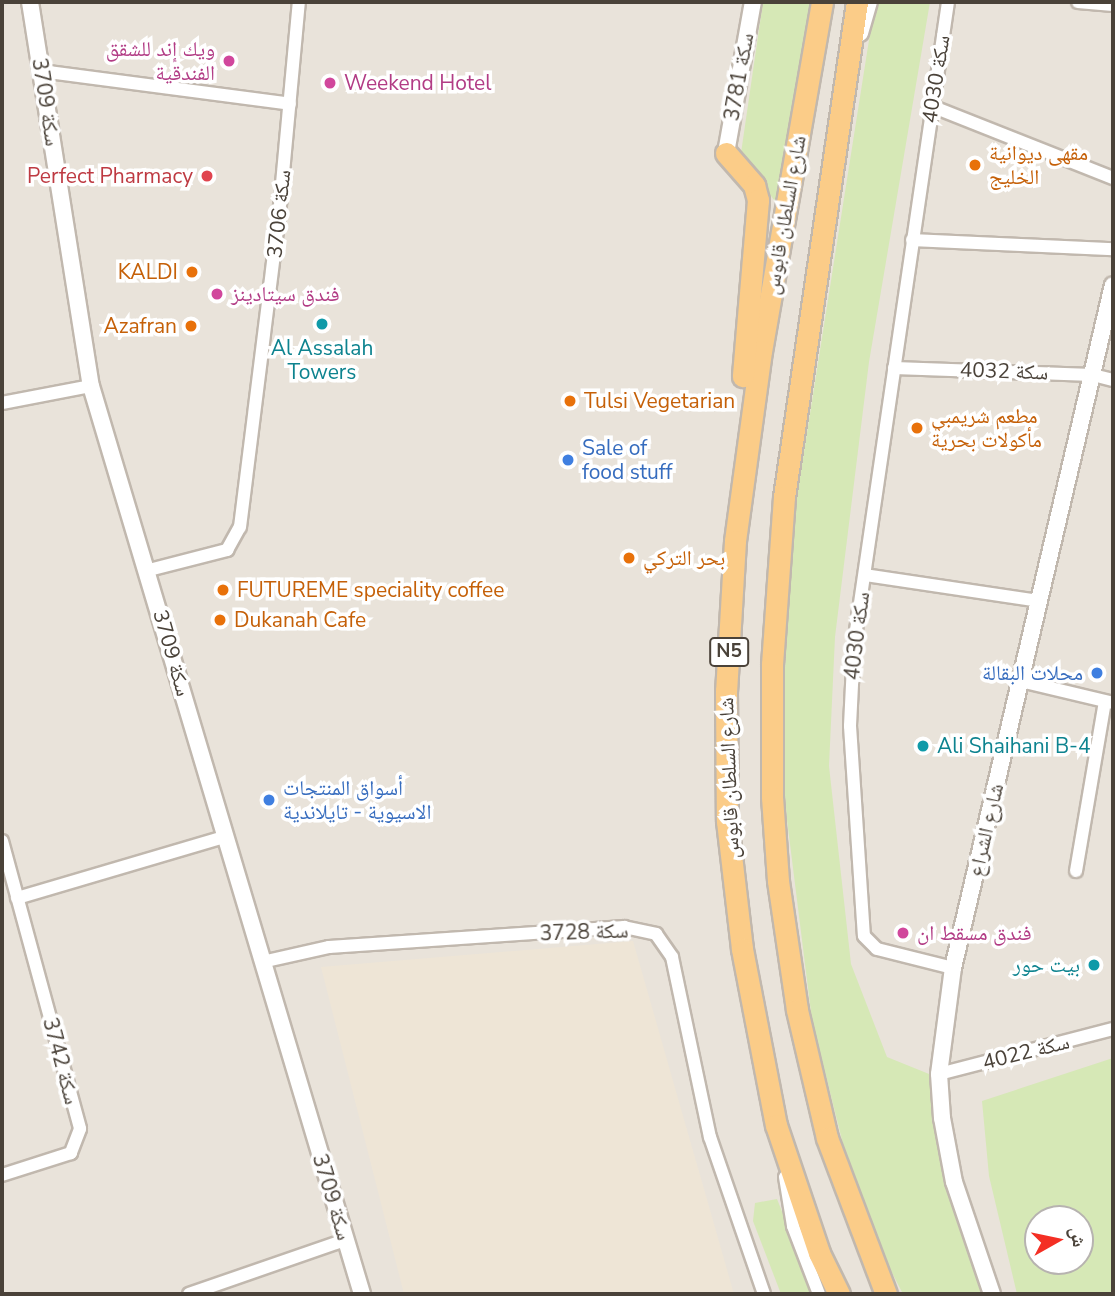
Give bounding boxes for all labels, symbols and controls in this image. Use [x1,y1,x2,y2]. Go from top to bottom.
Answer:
street label: سكة 3781 [719,31,759,123]
street label: سكة 4030 [917,33,955,125]
place label: ويك إند للشقق الفندقية [106,36,215,86]
marker: ويك إند للشقق الفندقية [221,53,237,69]
street label: سكة 3709 [27,56,65,148]
place label: Weekend Hotel [344,70,491,96]
marker: Weekend Hotel [322,75,338,91]
street label: شارع السلطان قابوس [759,134,811,296]
place label: مقهى ديوانية الخليج [989,140,1088,190]
marker: مقهى ديوانية الخليج [967,157,983,173]
place label: Perfect Pharmacy [27,163,193,189]
marker: Perfect Pharmacy [199,168,215,184]
street label: سكة 3706 [262,169,296,259]
place label: KALDI [118,259,178,285]
marker: KALDI [184,264,200,280]
place label: فندق سيتادينز [231,281,340,307]
marker: فندق سيتادينز [209,286,225,302]
place label: Azafran [103,313,177,339]
marker: Al Assalah Towers [314,316,330,332]
marker: Azafran [183,318,199,334]
place label: Al Assalah Towers [271,335,373,385]
street label: سكة 4032 [959,357,1049,385]
place label: Tulsi Vegetarian [584,388,735,414]
marker: Tulsi Vegetarian [562,393,578,409]
place label: مطعم شريمبي مأكولات بحرية [931,403,1042,453]
marker: مطعم شريمبي مأكولات بحرية [909,420,925,436]
place label: Sale of food stuff [582,435,672,485]
marker: Sale of food stuff [560,452,576,468]
place label: بحر التركي [643,545,725,571]
marker: بحر التركي [621,550,637,566]
place label: FUTUREME speciality coffee [237,577,504,603]
marker: FUTUREME speciality coffee [215,582,231,598]
street label: سكة 4030 [839,590,875,682]
street label: سكة 3709 [148,607,196,699]
place label: Dukanah Cafe [234,607,366,633]
marker: Dukanah Cafe [212,612,228,628]
road number: N5 [708,636,750,667]
place label: محلات البقالة [982,660,1083,686]
marker: محلات البقالة [1089,665,1105,681]
street label: شارع السلطان قابوس [714,697,744,859]
place label: Ali Shaihani B-4 [937,733,1091,759]
marker: Ali Shaihani B-4 [915,738,931,754]
place label: أسواق المنتجات الاسيوية - تايلاندية [283,775,431,825]
street label: شارع الشراع [963,781,1009,879]
marker: أسواق المنتجات الاسيوية - تايلاندية [261,792,277,808]
street label: سكة 3728 [539,918,629,946]
place label: فندق مسقط ان [917,920,1031,946]
marker: فندق مسقط ان [895,925,911,941]
place label: بيت حور [1013,952,1080,978]
marker: بيت حور [1086,957,1102,973]
street label: سكة 3742 [37,1015,85,1107]
street label: سكة 4022 [980,1029,1072,1075]
street label: سكة 3709 [307,1151,357,1243]
north arrow [1024,1205,1094,1275]
text: ش [1063,1225,1092,1249]

